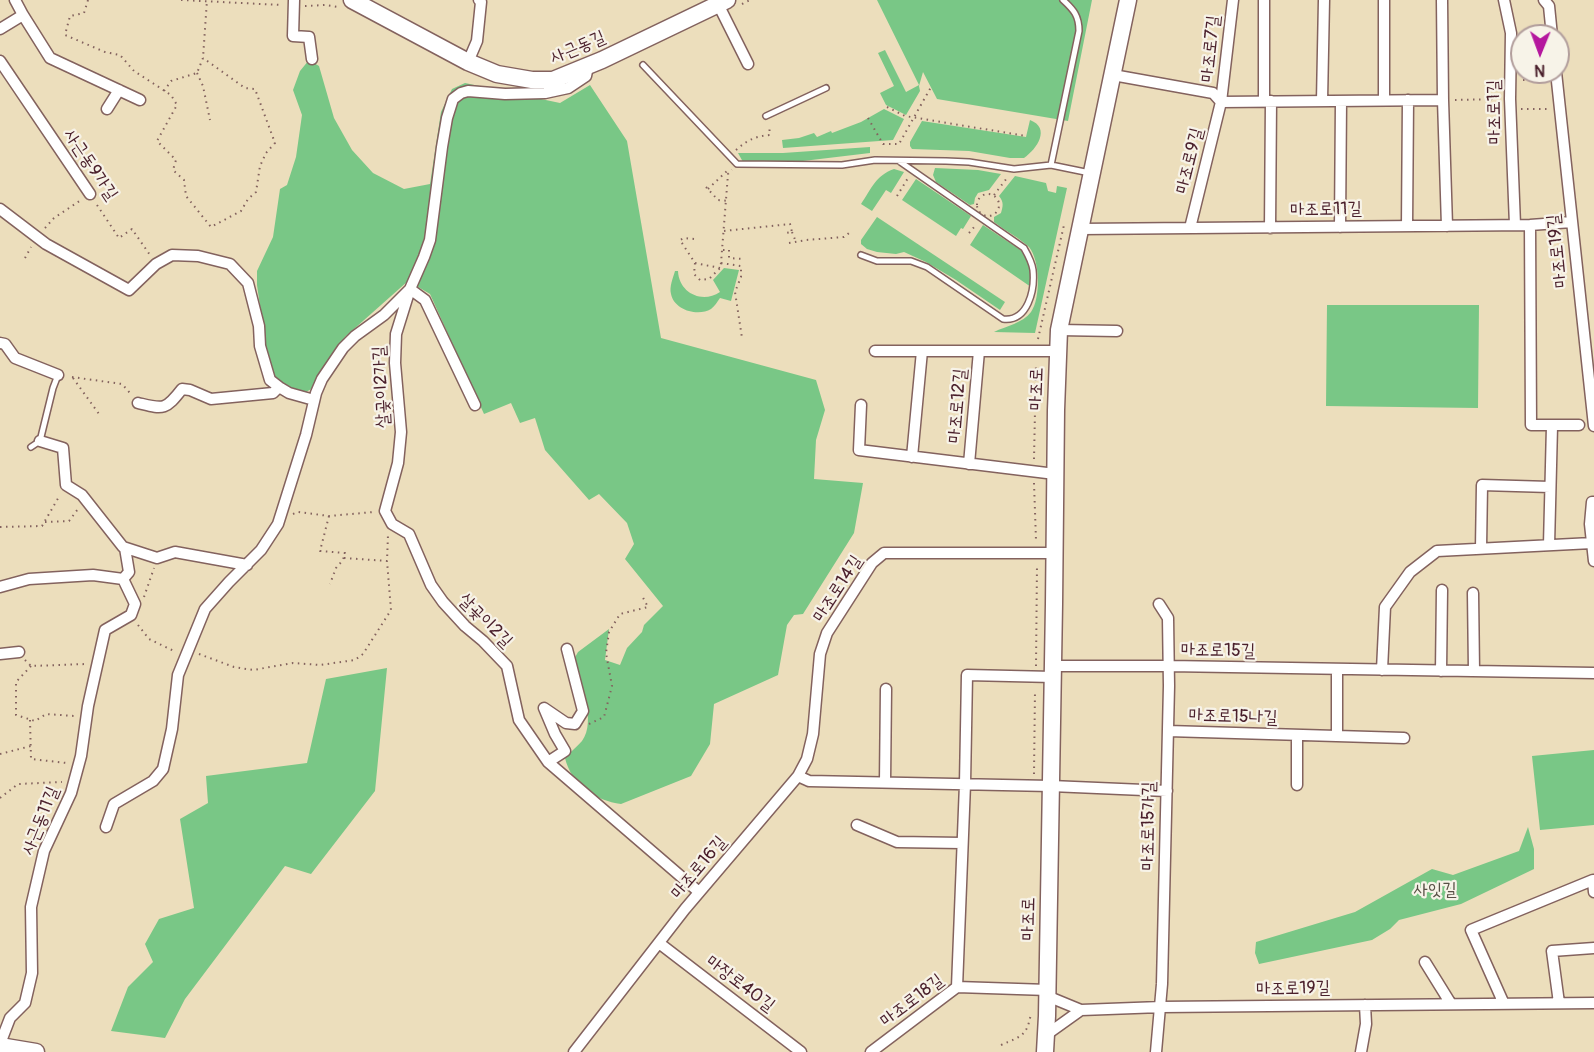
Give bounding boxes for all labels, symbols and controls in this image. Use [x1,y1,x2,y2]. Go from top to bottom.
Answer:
street label: 마조로7길 [1197,14,1225,84]
north arrow [1510,24,1570,84]
street label: 사근동길 [547,27,609,69]
text: N [1534,60,1545,80]
street label: 마조로1길 [1484,79,1506,145]
street label: 사근동9가길 [58,125,122,205]
street label: 마조로9길 [1171,126,1209,196]
street label: 마조로11길 [1290,199,1362,221]
street label: 마조로19길 [1543,213,1573,289]
street label: 살곶이2가길 [369,345,395,429]
street label: 마조로 [1025,367,1049,411]
street label: 마조로12길 [944,368,972,444]
street label: 마조로14길 [808,551,868,627]
street label: 살곶이2길 [453,589,517,653]
street label: 마조로15길 [1180,640,1256,662]
street label: 마조로15나길 [1188,705,1278,729]
street label: 마조로15가길 [1137,781,1161,871]
street label: 사근동11길 [17,784,65,858]
street label: 마조로16길 [666,832,732,904]
park label: 사잇길 [1413,879,1457,901]
street label: 마조로 [1018,897,1040,941]
street label: 마장로40길 [701,951,779,1017]
street label: 마조로18길 [876,970,948,1032]
street label: 마조로19길 [1256,978,1330,1000]

